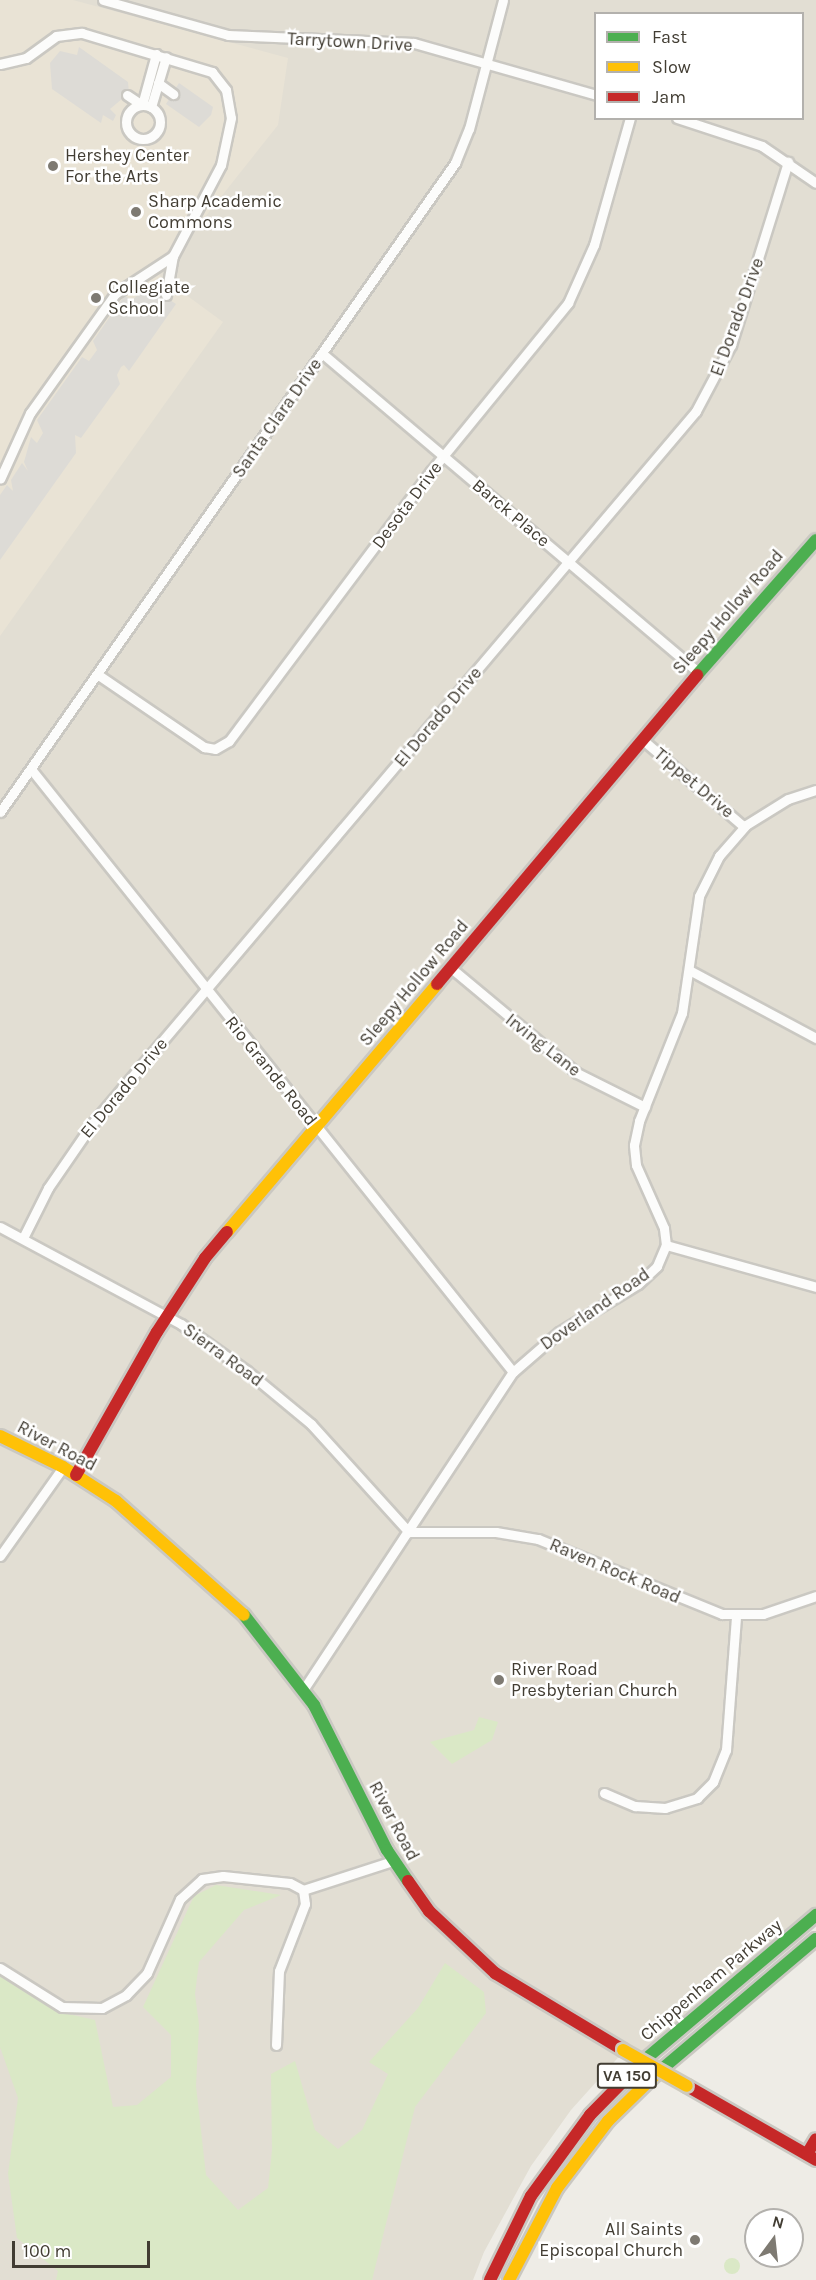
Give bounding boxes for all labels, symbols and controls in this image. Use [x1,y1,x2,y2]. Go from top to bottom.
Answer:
legend [594,12,804,120]
text: Fast [652,26,687,48]
street label: Tarrytown Drive [287,28,413,56]
text: Slow [652,56,691,78]
text: Jam [652,86,686,108]
place label: Hershey Center For the Arts [65,145,189,188]
marker: Hershey Center For the Arts [46,159,60,173]
place label: Sharp Academic Commons [148,191,282,234]
marker: Sharp Academic Commons [129,205,143,219]
street label: El Dorado Drive [706,255,768,379]
place label: Collegiate School [108,277,190,320]
marker: Collegiate School [89,291,103,305]
street label: Santa Clara Drive [228,354,326,482]
street label: Desota Drive [367,457,447,553]
street label: Barck Place [468,474,554,552]
street label: Sleepy Hollow Road [668,545,788,679]
street label: El Dorado Drive [390,662,486,772]
street label: Tippet Drive [650,743,738,823]
street label: Sleepy Hollow Road [355,915,473,1051]
street label: Irving Lane [501,1009,585,1081]
street label: Rio Grande Road [220,1012,322,1130]
street label: El Dorado Drive [76,1033,172,1143]
street label: Doverland Road [536,1263,654,1355]
street label: Sierra Road [179,1319,267,1391]
street label: River Road [14,1416,100,1476]
street label: Raven Rock Road [546,1534,684,1608]
place label: River Road Presbyterian Church [511,1659,678,1702]
marker: River Road Presbyterian Church [492,1673,506,1687]
street label: River Road [364,1778,424,1864]
street label: Chippenham Parkway [636,1914,786,2046]
road number: VA 150 [596,2063,658,2089]
north arrow [744,2208,804,2268]
text: N [770,2211,786,2233]
place label: All Saints Episcopal Church [539,2219,683,2262]
scale bar [15,2229,153,2267]
marker: All Saints Episcopal Church [688,2233,702,2247]
text: 100 m [23,2240,71,2262]

